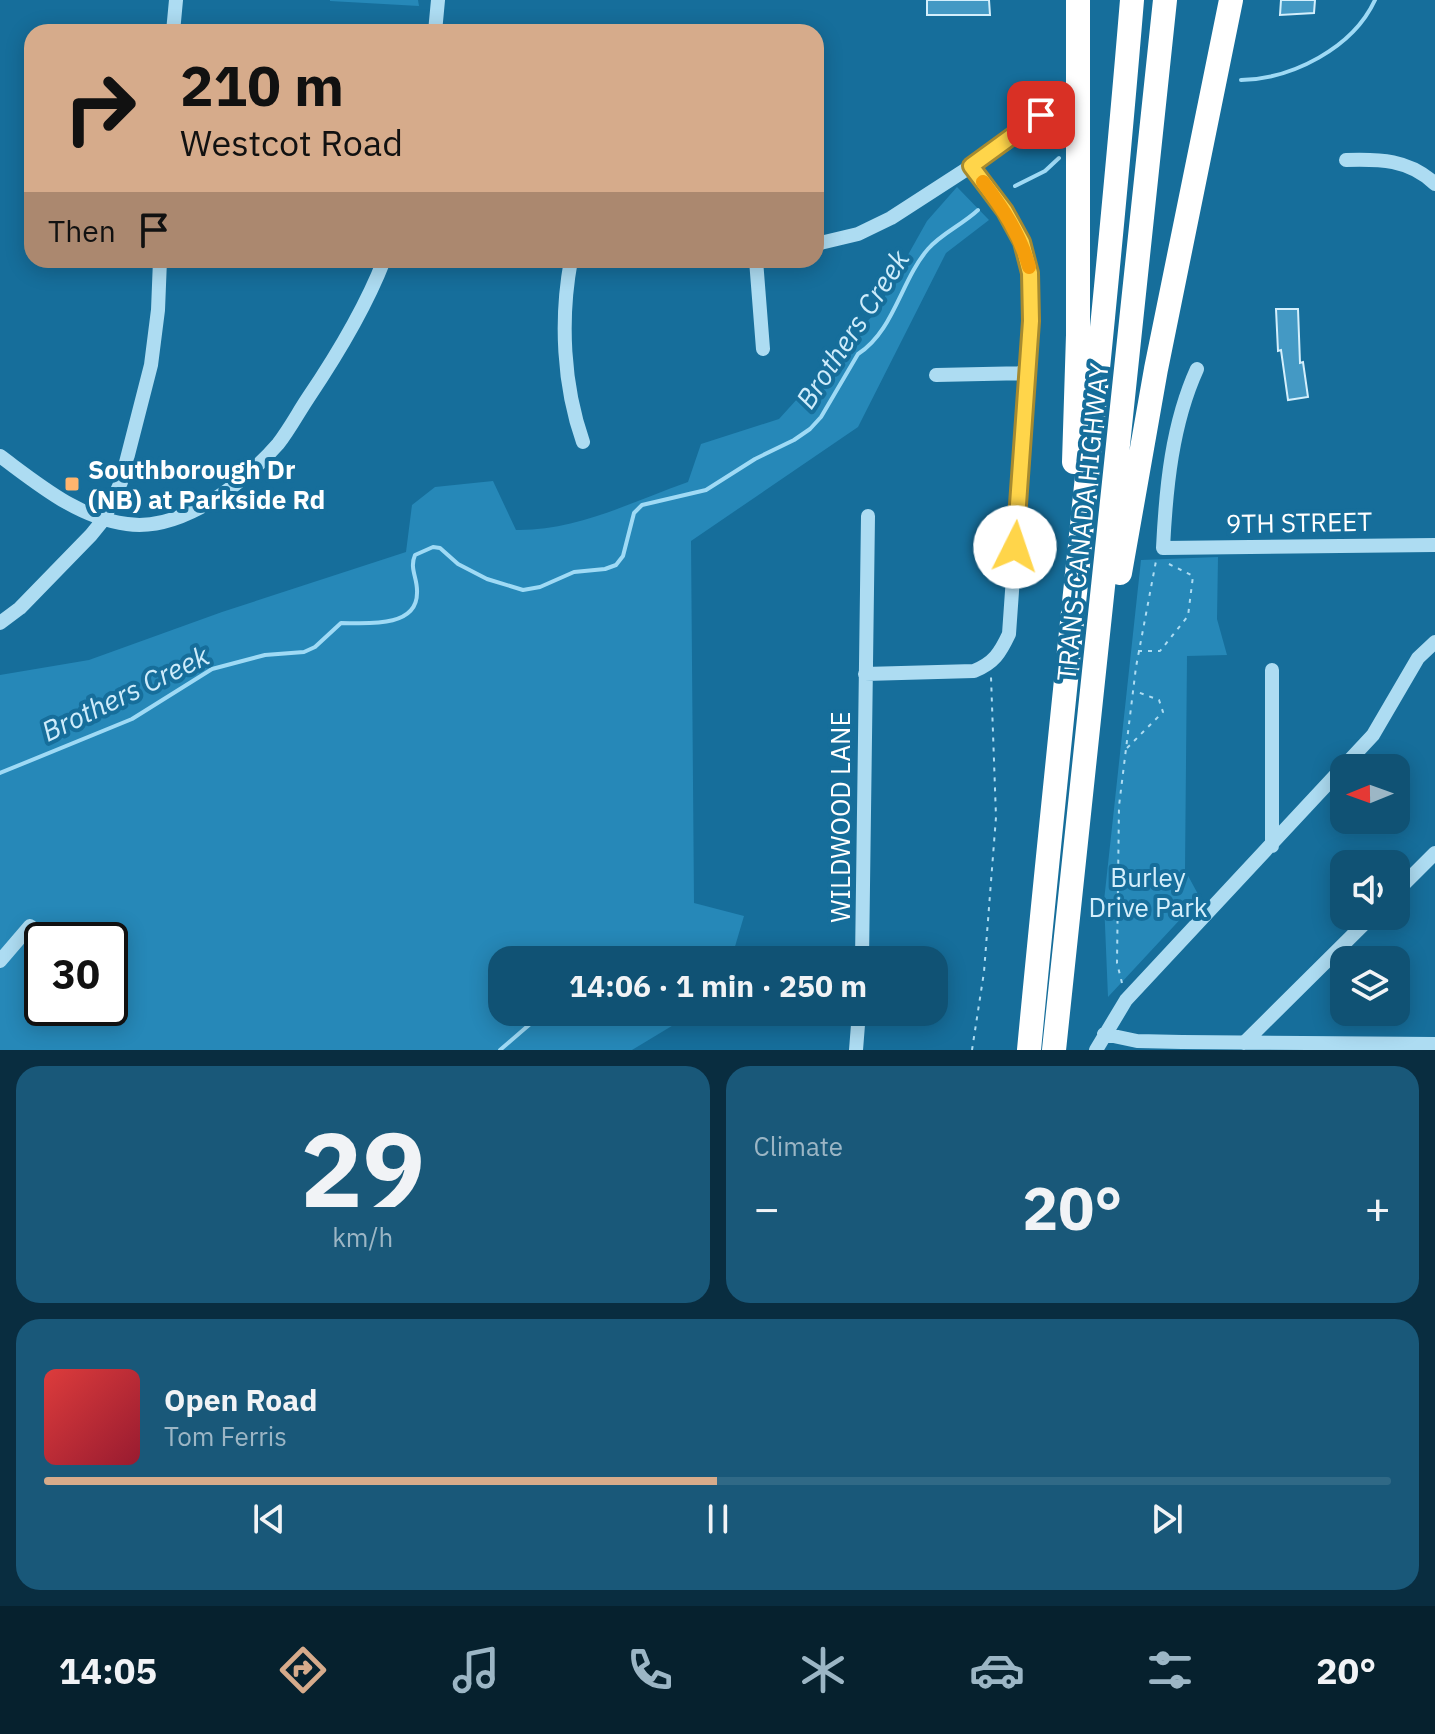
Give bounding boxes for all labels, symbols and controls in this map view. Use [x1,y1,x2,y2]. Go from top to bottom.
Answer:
text: 210 m [180,49,344,121]
icon: right [48,56,152,160]
pin [1007,81,1075,149]
icon: arrive [1019,93,1063,137]
text: Westcot Road [180,119,403,166]
icon: arrive [132,208,176,252]
text: Then [48,211,116,250]
water label: Brothers Creek [787,242,917,415]
street label: TRANS-CANADA HIGHWAY [1048,361,1116,683]
place label: Southborough Dr (NB) at Parkside Rd [88,452,325,516]
marker: Southborough Dr (NB) at Parkside Rd [63,475,81,493]
street label: 9TH STREET [1225,504,1373,540]
position arrow [973,505,1057,589]
water label: Brothers Creek [35,636,215,750]
street label: WILDWOOD LANE [823,711,857,923]
north arrow [1330,754,1410,834]
map controls [1330,754,1410,1026]
button: sound [1330,850,1410,930]
park label: Burley Drive Park [1088,860,1208,924]
speed limit sign: 30 [24,922,128,1026]
button: layers [1330,946,1410,1026]
text: 14:06 · 1 min · 250 m [569,966,867,1005]
text: 29 [300,1100,425,1236]
text: Climate [754,1129,843,1163]
text: 20° [1022,1168,1122,1247]
text: − [754,1179,780,1236]
text: + [1365,1179,1391,1236]
text: km/h [332,1220,393,1254]
text: Open Road [164,1380,317,1419]
text: Tom Ferris [164,1419,287,1453]
icon: previous [247,1497,291,1541]
icon: pause [696,1497,740,1541]
icon: next [1145,1497,1189,1541]
icon: directions [275,1642,331,1698]
icon: music [448,1642,504,1698]
icon: phone [622,1642,678,1698]
icon: climate [795,1642,851,1698]
icon: car [969,1642,1025,1698]
icon: filters [1142,1642,1198,1698]
text: 14:05 [59,1647,157,1694]
text: 20° [1316,1647,1376,1694]

